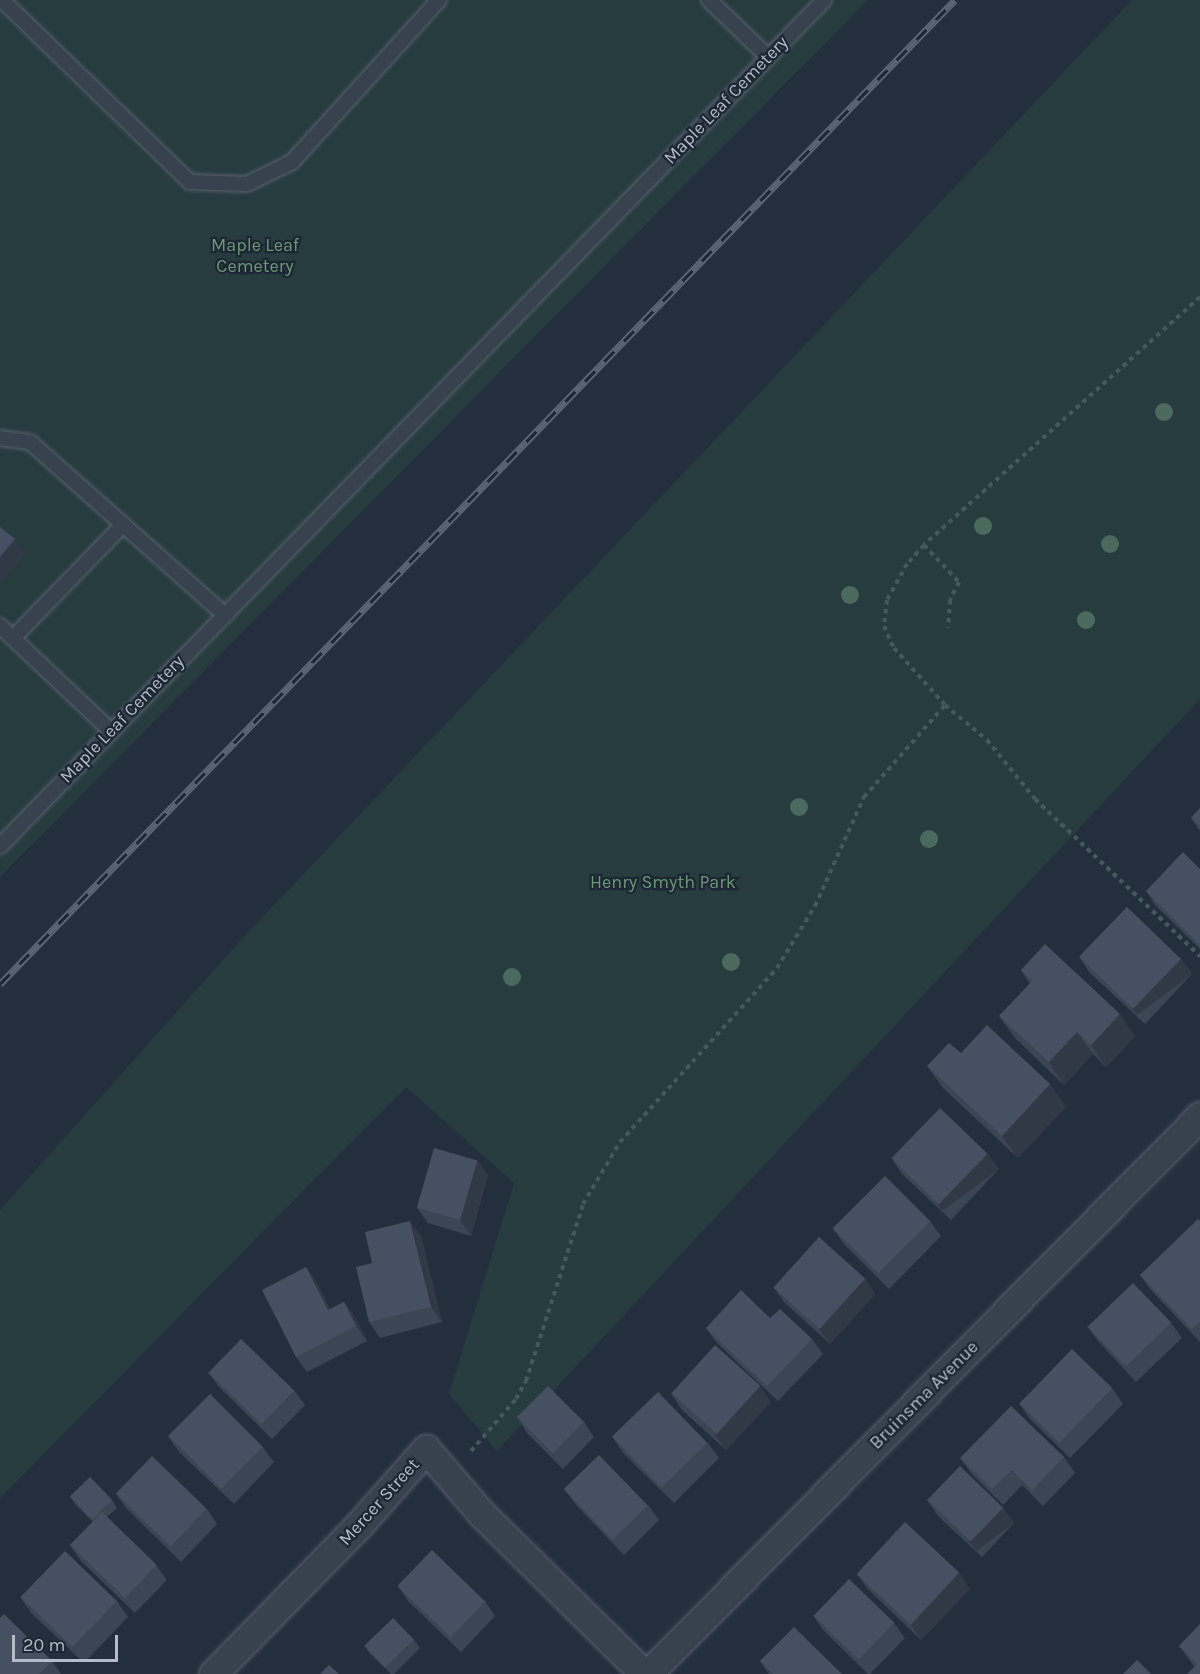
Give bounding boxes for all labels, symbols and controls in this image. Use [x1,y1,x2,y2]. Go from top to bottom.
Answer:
street label: Maple Leaf Cemetery [659,32,793,168]
park label: Maple Leaf Cemetery [211,235,299,278]
street label: Maple Leaf Cemetery [55,651,189,787]
park label: Henry Smyth Park [590,871,736,893]
street label: Bruinsma Avenue [865,1336,983,1454]
street label: Mercer Street [334,1454,424,1550]
scale bar [15,1623,122,1661]
text: 20 m [23,1634,65,1656]

